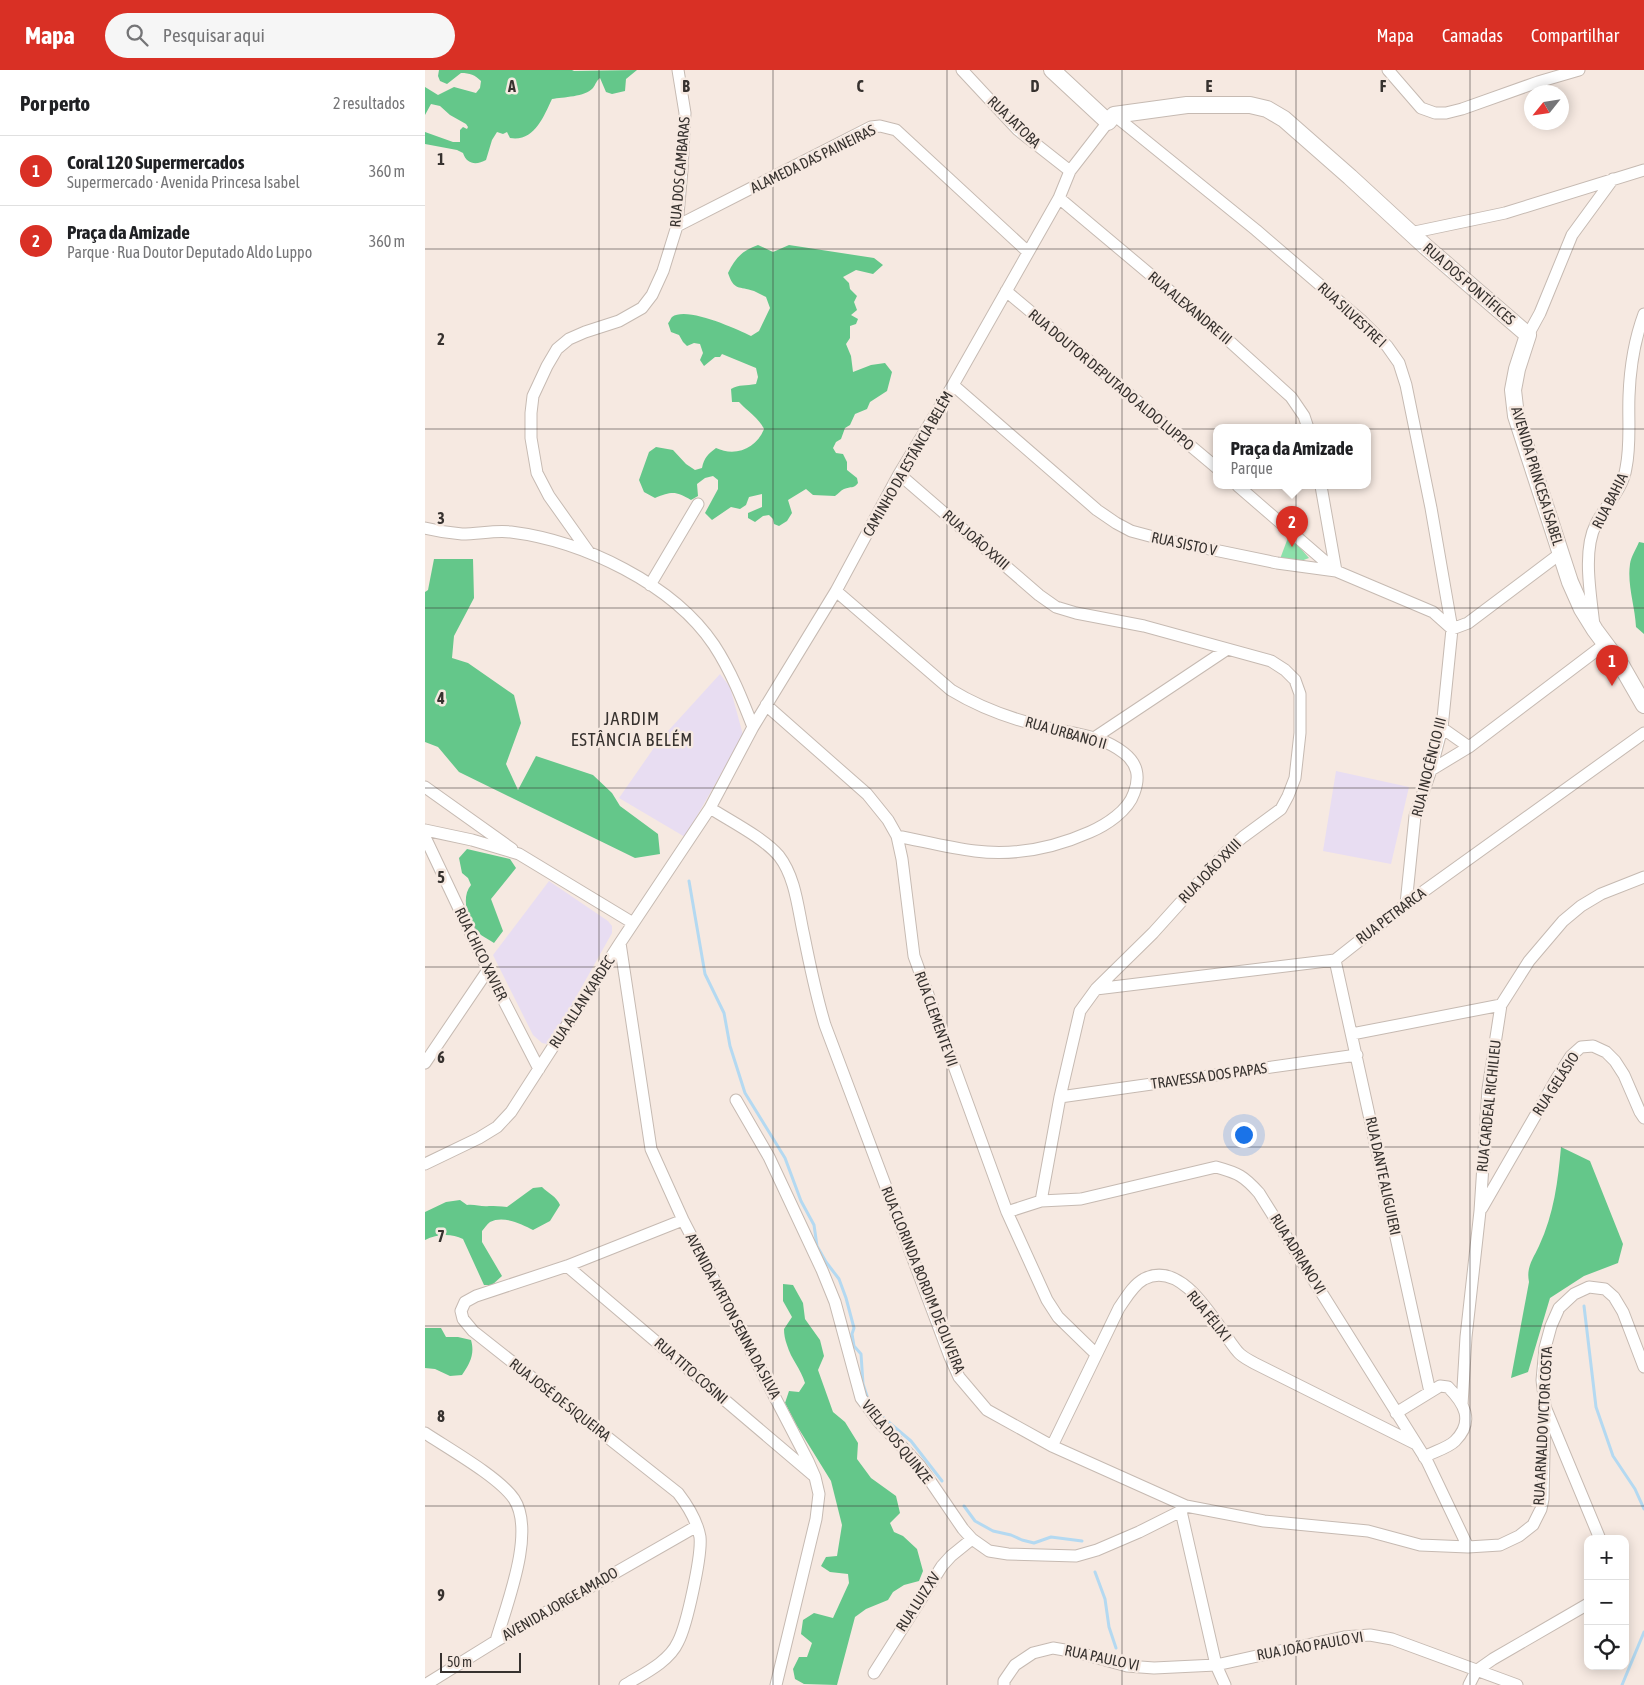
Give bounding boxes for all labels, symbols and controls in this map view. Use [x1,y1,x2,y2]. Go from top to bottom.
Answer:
search box [105,13,455,58]
icon: search [123,21,151,49]
text: Mapa [25,22,75,49]
text: Pesquisar aqui [163,24,265,46]
text: Mapa [1377,25,1414,46]
text: Camadas [1442,25,1503,46]
text: Compartilhar [1531,25,1619,46]
text: A [507,77,516,95]
text: B [682,77,690,95]
text: C [856,77,864,95]
text: D [1031,77,1040,95]
text: E [1206,77,1213,95]
text: F [1380,77,1387,95]
north arrow [1524,85,1569,130]
text: Por perto [20,91,90,115]
street label: RUA JATOBA [984,92,1045,151]
text: 2 resultados [333,94,405,112]
street label: RUA DOS CAMBARAS [666,116,693,228]
street label: ALAMEDA DAS PAINEIRAS [747,121,878,196]
text: 1 [437,150,445,168]
text: Coral 120 Supermercados [67,151,244,173]
text: 1 [32,162,40,180]
text: 360 m [369,162,405,180]
text: Supermercado · Avenida Princesa Isabel [67,173,300,191]
text: Praça da Amizade [67,221,190,243]
text: 2 [32,232,40,250]
text: 360 m [369,232,405,250]
street label: RUA DOS PONTÍFICES [1420,239,1519,328]
text: Parque · Rua Doutor Deputado Aldo Luppo [67,243,312,261]
street label: RUA ALEXANDRE III [1145,268,1236,348]
street label: RUA SILVESTRE I [1315,279,1390,351]
street label: RUA DOUTOR DEPUTADO ALDO LUPPO [1025,305,1198,454]
text: 2 [437,330,445,348]
street label: CAMINHO DA ESTÂNCIA BELÉM [859,388,956,539]
street label: AVENIDA PRINCESA ISABEL [1508,404,1567,548]
popup [1213,424,1371,489]
text: Praça da Amizade [1231,437,1353,459]
text: Parque [1231,459,1273,477]
street label: RUA BAHIA [1588,470,1631,531]
street label: RUA JOÃO XXIII [940,506,1013,573]
pin: 2 [1276,506,1308,547]
text: 3 [437,509,445,527]
street label: RUA SISTO V [1150,528,1219,559]
pin: 1 [1596,645,1628,686]
text: 4 [436,689,445,707]
district label: JARDIM ESTÂNCIA BELÉM [571,708,693,750]
street label: RUA URBANO II [1023,713,1109,752]
street label: RUA INOCÊNCIO III [1408,715,1449,818]
street label: RUA JOÃO XXIII [1175,835,1244,906]
text: 5 [437,868,445,886]
street label: RUA PETRARCA [1353,884,1429,947]
street label: RUA CHICO XAVIER [452,905,511,1003]
street label: RUA ALLAN KARDEC [545,952,618,1051]
street label: RUA CLEMENTE VII [911,969,962,1069]
street label: RUA CARDEAL RICHILIEU [1473,1039,1504,1173]
text: 6 [437,1048,445,1066]
street label: RUA GELÁSIO [1529,1049,1582,1119]
street label: TRAVESSA DOS PAPAS [1150,1059,1268,1092]
street label: RUA DANTE ALIGUIERI [1363,1115,1404,1237]
your location [1231,1122,1257,1148]
street label: RUA CLORINDA BORDIM DE OLIVEIRA [878,1184,969,1376]
street label: RUA ADRIANO VI [1267,1211,1330,1297]
text: 7 [437,1227,445,1245]
street label: AVENIDA AYRTON SENNA DA SILVA [682,1230,785,1402]
street label: RUA FÉLIX I [1184,1287,1235,1345]
street label: RUA TITO COSINI [651,1334,731,1407]
street label: RUA ARNALDO VICTOR COSTA [1530,1345,1555,1506]
street label: RUA JOSÉ DE SIQUEIRA [506,1355,615,1445]
street label: VIELA DOS QUINZE [859,1397,936,1487]
text: 8 [437,1407,445,1425]
map controls [1584,1535,1629,1670]
button: + [1584,1535,1629,1580]
street label: AVENIDA JORGE AMADO [499,1563,621,1644]
street label: RUA LUIZ XV [892,1568,943,1635]
button: − [1584,1580,1629,1625]
text: 9 [437,1586,445,1604]
button: locate [1584,1625,1629,1670]
street label: RUA JOÃO PAULO VI [1255,1628,1365,1663]
street label: RUA PAULO VI [1063,1641,1141,1674]
scale bar [440,1650,521,1673]
text: 50 m [447,1654,472,1670]

